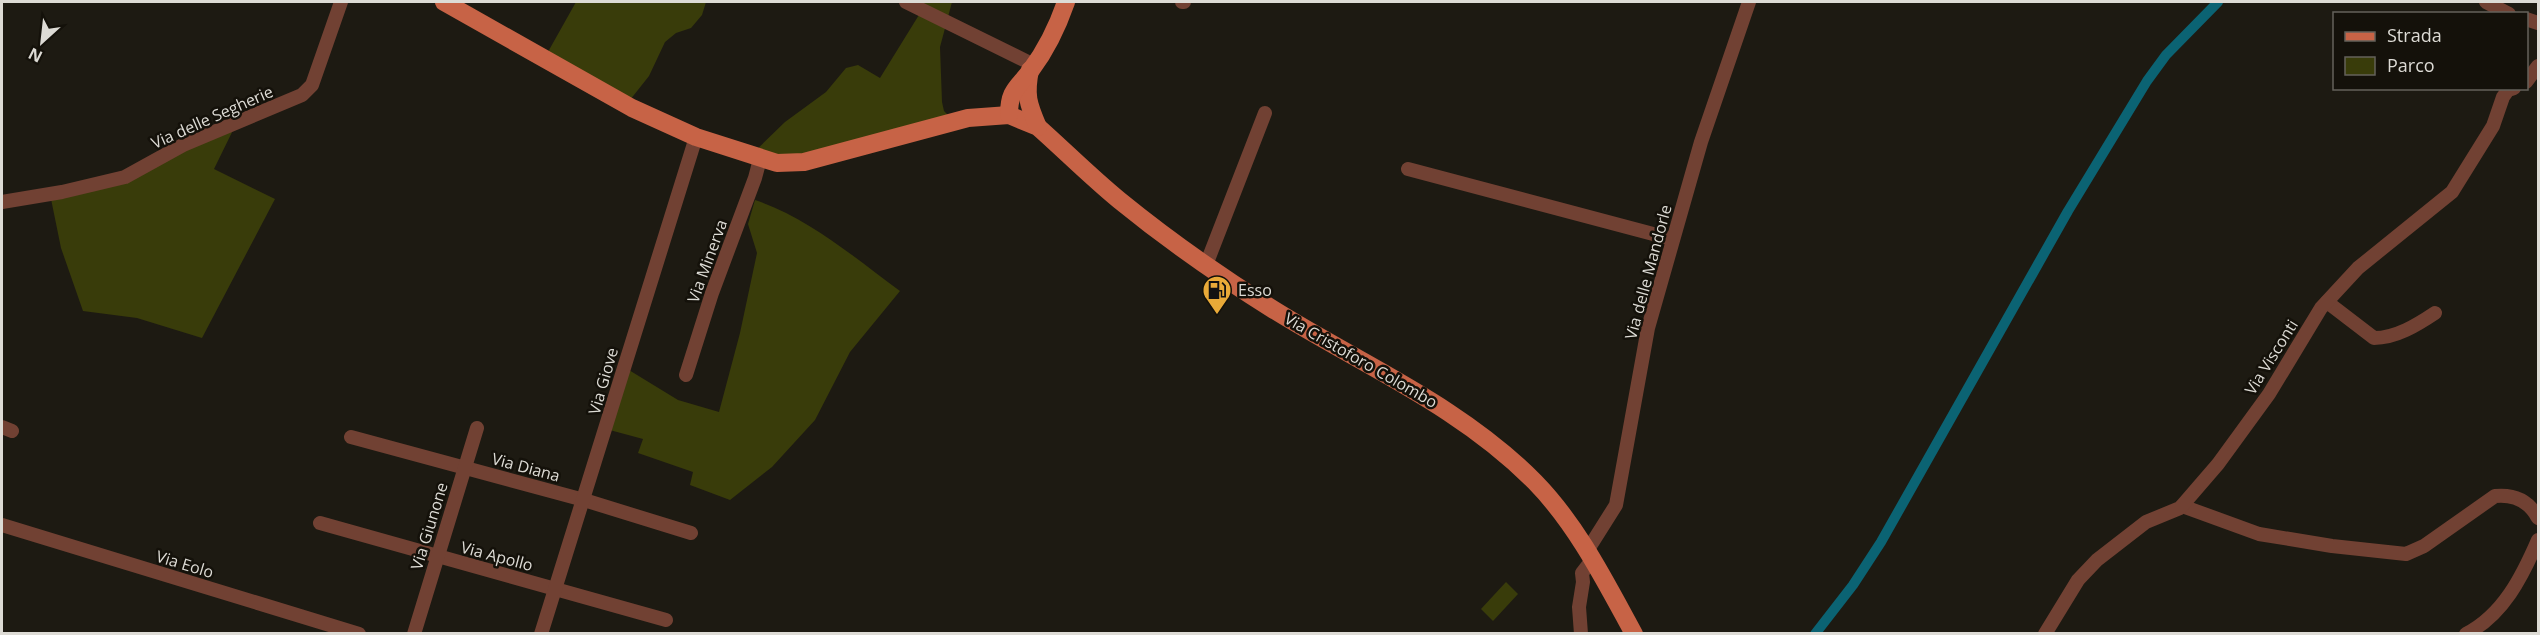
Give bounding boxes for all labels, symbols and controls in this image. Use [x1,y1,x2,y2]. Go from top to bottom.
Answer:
north arrow [12,12,72,72]
legend [2333,12,2528,90]
text: Strada [2387,23,2442,47]
text: N [24,43,46,68]
text: Parco [2387,53,2435,77]
street label: Via delle Segherie [147,80,277,154]
street label: Via delle Mandorle [1619,202,1677,342]
street label: Via Minerva [682,216,732,306]
fuel station icon: Esso [1201,274,1233,316]
place label: Esso [1238,279,1272,301]
street label: Via Cristoforo Colombo [1281,307,1441,413]
street label: Via Visconti [2239,315,2303,399]
street label: Via Giove [583,345,623,417]
street label: Via Diana [489,447,563,487]
street label: Via Giunone [405,480,453,572]
street label: Via Apollo [458,536,536,576]
street label: Via Eolo [154,545,216,583]

